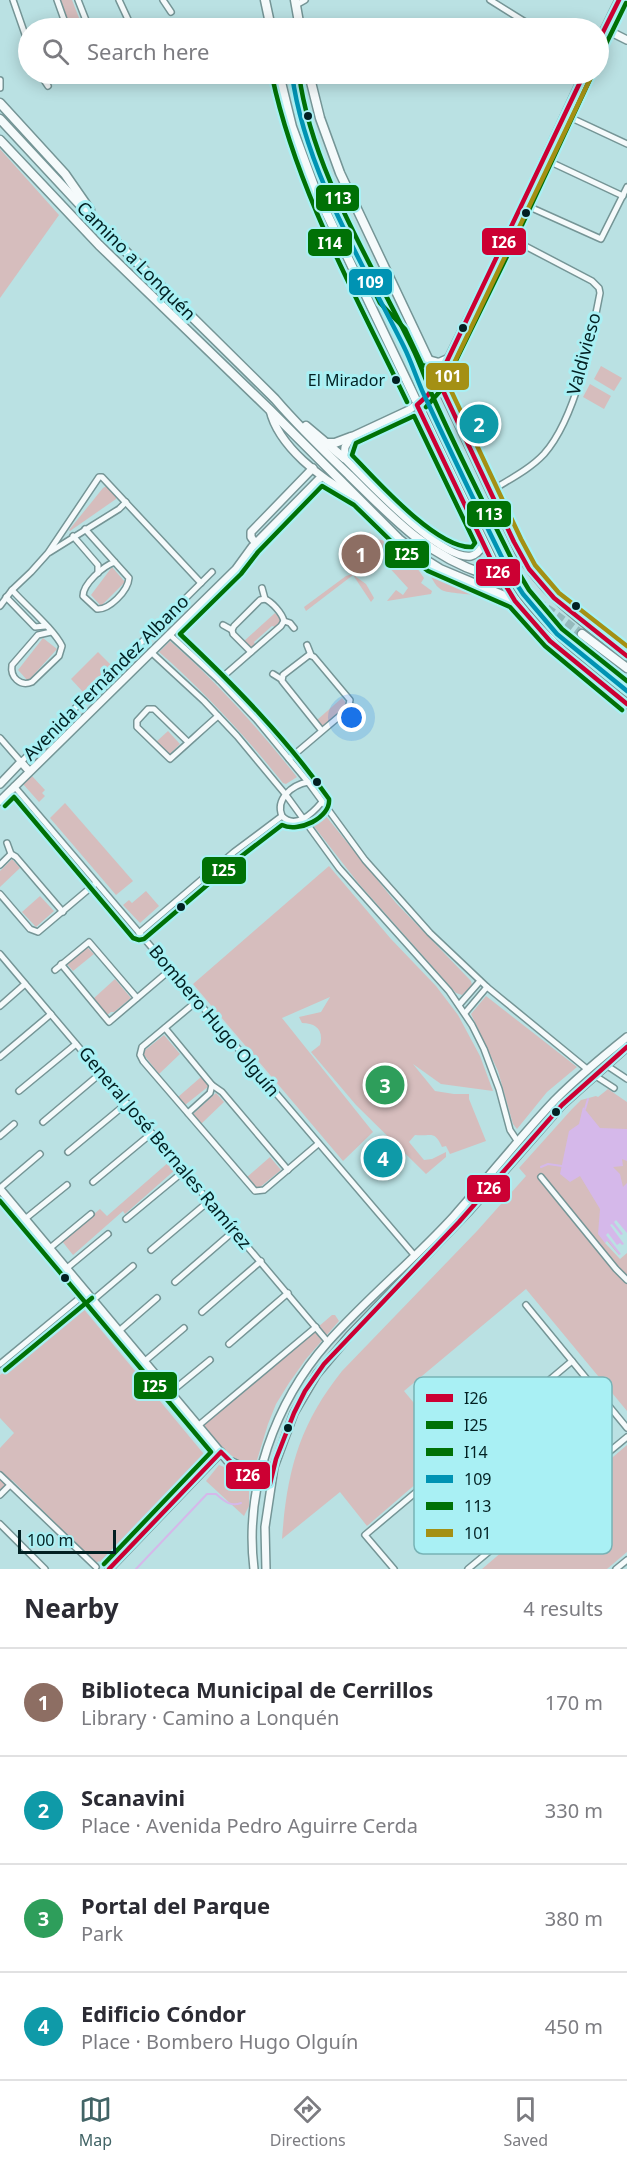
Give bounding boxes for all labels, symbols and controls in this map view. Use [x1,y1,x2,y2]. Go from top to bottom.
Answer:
search box [18,18,609,84]
icon: search [39,35,72,68]
text: Search here [87,36,209,66]
unlabelled marker [302,110,314,122]
line badge: 113 [315,184,360,212]
text: 113 [324,187,352,209]
street label: Camino a Lonquén [72,195,202,325]
unlabelled marker [520,207,532,219]
line badge: I26 [481,227,527,256]
line badge: I14 [307,228,353,257]
text: I26 [492,231,516,253]
text: I14 [318,232,342,254]
line badge: 109 [348,268,393,296]
text: 109 [356,271,384,293]
street label: Valdivieso [561,310,606,398]
unlabelled marker [457,322,469,334]
line badge: 101 [425,362,470,391]
text: 101 [434,365,462,387]
place label: El Mirador [308,369,385,391]
marker: El Mirador [390,374,402,386]
pin: 2 [460,402,498,446]
line badge: 113 [466,500,512,528]
text: 113 [475,503,503,525]
pin: 1 [342,532,380,576]
line badge: I25 [384,540,430,569]
text: I25 [395,543,419,565]
line badge: I26 [475,558,521,587]
text: I26 [486,561,510,583]
street label: Avenida Fernández Albano [17,589,193,765]
unlabelled marker [570,600,582,612]
your location [337,703,366,732]
unlabelled marker [311,776,323,788]
line badge: I25 [201,856,247,885]
text: I25 [212,859,236,881]
unlabelled marker [175,901,187,913]
street label: Bombero Hugo Olguín [144,939,285,1101]
street label: General José Bernales Ramírez [74,1041,258,1254]
pin: 3 [366,1062,404,1108]
unlabelled marker [550,1106,562,1118]
pin: 4 [364,1136,403,1180]
line badge: I26 [466,1174,511,1203]
text: I26 [477,1177,501,1199]
unlabelled marker [59,1272,71,1284]
line badge: I25 [133,1371,178,1400]
text: I25 [143,1375,167,1397]
legend [414,1377,612,1554]
text: I26 [464,1387,488,1409]
text: I25 [464,1414,488,1436]
unlabelled marker [282,1422,294,1434]
text: I14 [464,1441,488,1463]
line badge: I26 [225,1461,271,1490]
text: I26 [236,1464,260,1486]
text: 109 [464,1468,491,1490]
text: 113 [464,1495,491,1517]
text: 101 [464,1522,491,1544]
scale bar [18,1527,116,1554]
text: 100 m [27,1529,74,1551]
text: Nearby [24,1590,119,1626]
text: 4 results [523,1595,603,1622]
text: Biblioteca Municipal de Cerrillos [81,1674,433,1704]
text: 1 [38,1689,49,1716]
text: 170 m [545,1689,603,1716]
text: Library · Camino a Lonquén [81,1704,339,1731]
text: Scanavini [81,1782,185,1812]
text: 2 [38,1797,49,1824]
text: 330 m [545,1797,603,1824]
text: Place · Avenida Pedro Aguirre Cerda [81,1812,418,1839]
text: Portal del Parque [81,1890,270,1920]
text: 3 [38,1905,49,1932]
text: 380 m [545,1905,603,1932]
text: Park [81,1920,123,1947]
text: Edificio Cóndor [81,1998,246,2028]
text: 4 [38,2013,49,2040]
text: 450 m [545,2013,603,2040]
text: Place · Bombero Hugo Olguín [81,2028,358,2055]
tab: Map [79,2093,112,2151]
tab: Directions [270,2093,346,2151]
tab: Saved [503,2093,548,2151]

